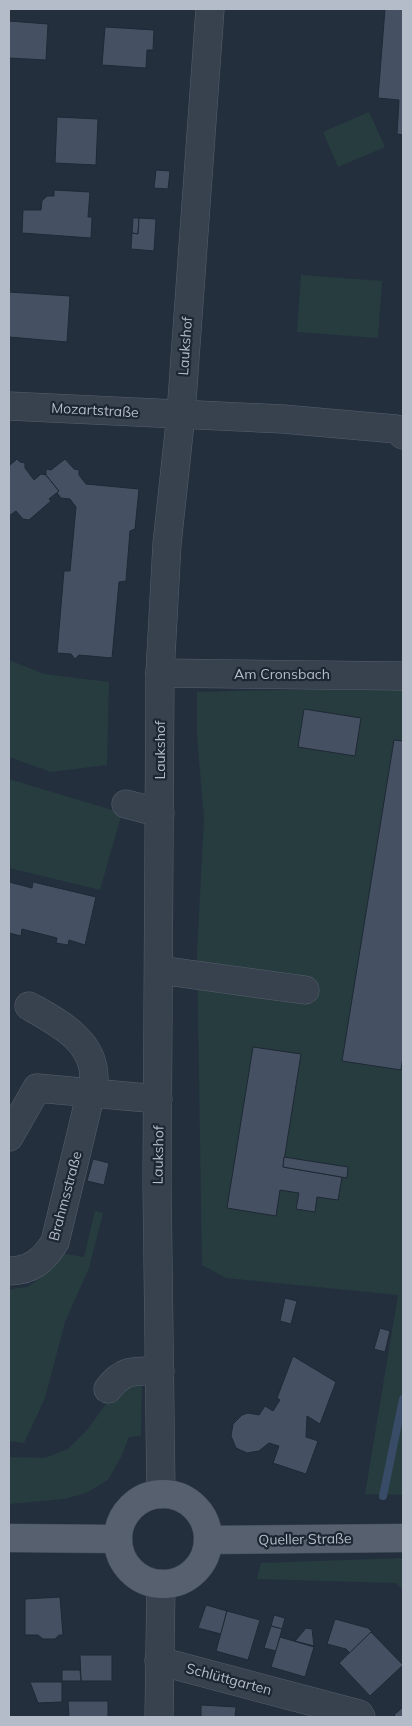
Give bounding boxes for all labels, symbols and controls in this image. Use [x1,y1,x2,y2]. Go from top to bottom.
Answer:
street label: Laukshof [174,316,196,376]
street label: Mozartstraße [51,399,139,421]
street label: Am Cronsbach [234,665,330,683]
street label: Laukshof [151,720,169,780]
street label: Laukshof [148,1125,168,1185]
street label: Brahmsstraße [44,1149,86,1243]
street label: Queller Straße [258,1529,352,1549]
street label: Schlüttgarten [184,1659,274,1699]

